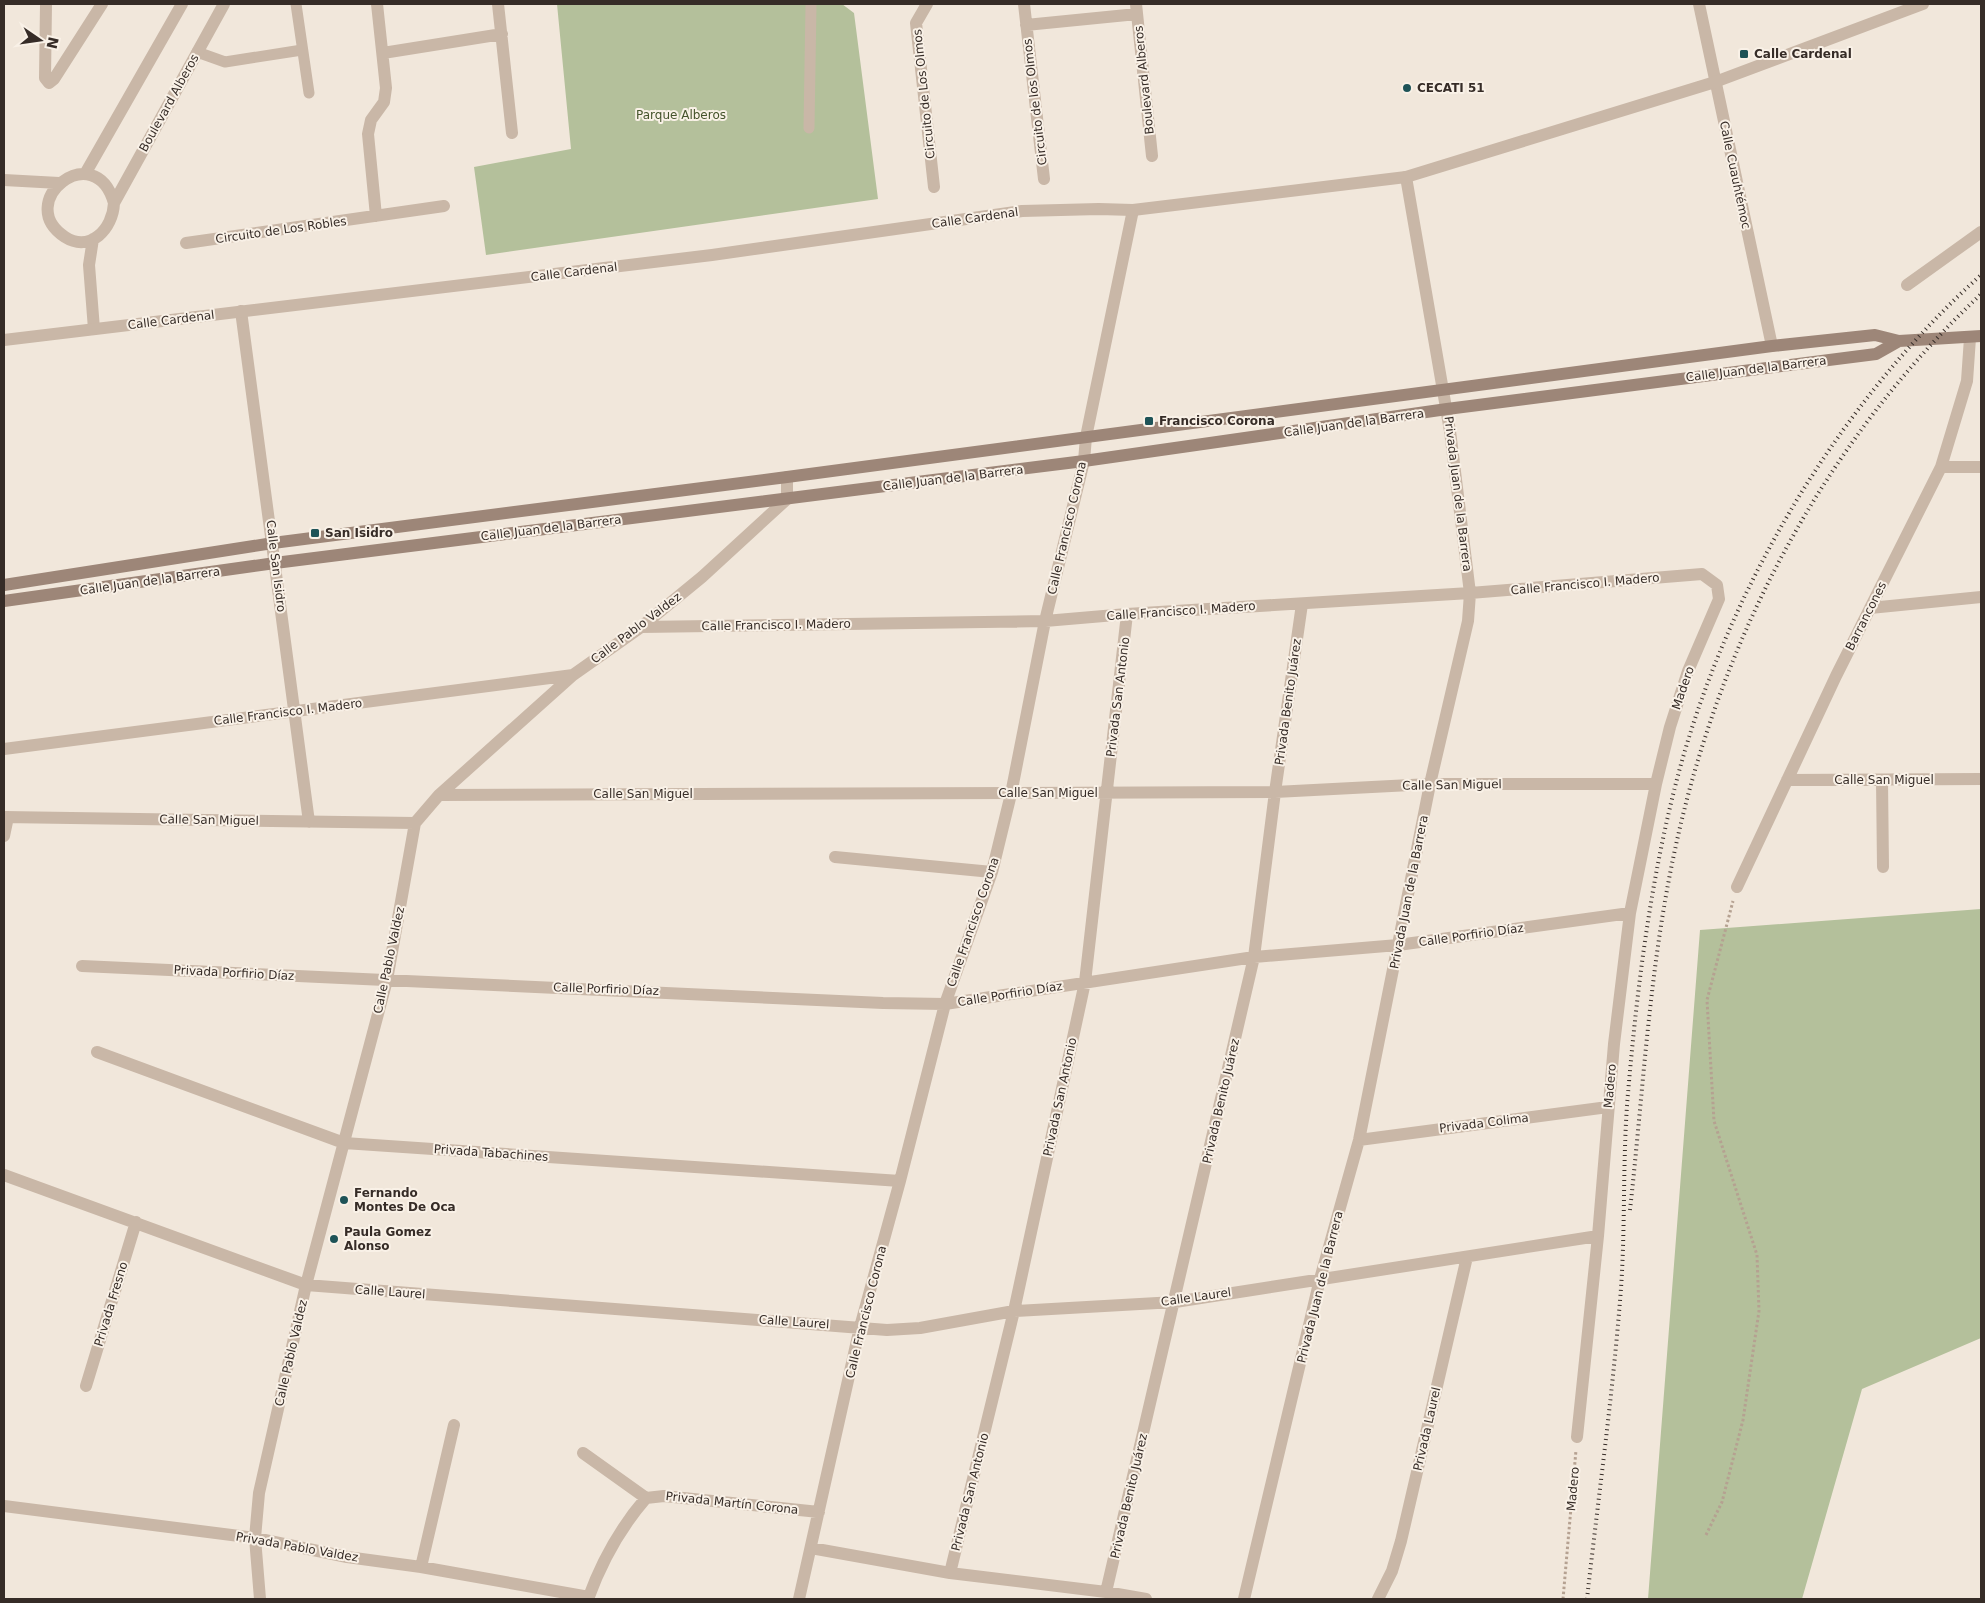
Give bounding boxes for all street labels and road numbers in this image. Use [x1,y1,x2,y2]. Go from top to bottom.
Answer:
street label: Boulevard Alberos [1131,25,1157,135]
street label: Circuito de Los Olmos [910,28,938,160]
street label: Circuito de los Olmos [1020,38,1050,166]
street label: Boulevard Alberos [136,52,202,154]
street label: Calle Cuauhtémoc [1717,120,1753,230]
street label: Calle Cardenal [931,205,1019,231]
street label: Circuito de Los Robles [215,214,347,246]
street label: Calle Cardenal [530,260,618,284]
street label: Calle Cardenal [127,308,215,332]
street label: Calle Juan de la Barrera [1685,353,1827,385]
street label: Calle Juan de la Barrera [1283,406,1425,440]
street label: Privada Juan de la Barrera [1442,416,1474,572]
street label: Calle Francisco Corona [1045,460,1089,596]
street label: Calle Juan de la Barrera [882,462,1024,494]
street label: Calle Juan de la Barrera [480,512,622,544]
street label: Calle San Isidro [263,519,289,613]
street label: Calle Juan de la Barrera [79,564,221,598]
street label: Calle Francisco I. Madero [1510,571,1660,597]
street label: Barrancones [1843,579,1889,653]
street label: Calle Pablo Valdez [588,590,684,666]
street label: Calle Francisco I. Madero [1106,599,1256,623]
street label: Calle Francisco I. Madero [701,617,851,633]
street label: Privada San Antonio [1104,636,1132,758]
street label: Privada Benito Juárez [1272,638,1304,766]
street label: Madero [1669,665,1697,711]
street label: Calle Francisco I. Madero [213,696,363,728]
street label: Calle San Miguel [1834,773,1934,787]
street label: Calle San Miguel [1402,777,1502,793]
street label: Calle San Miguel [998,786,1098,800]
street label: Calle San Miguel [593,787,693,801]
street label: Calle San Miguel [159,812,259,828]
street label: Privada Juan de la Barrera [1387,814,1431,970]
street label: Calle Francisco Corona [944,855,1002,989]
street label: Calle Pablo Valdez [371,905,407,1015]
street label: Calle Porfirio Díaz [1418,921,1524,949]
street label: Privada Porfirio Díaz [173,963,295,983]
street label: Calle Porfirio Díaz [957,979,1063,1009]
street label: Calle Porfirio Díaz [553,980,659,998]
street label: Privada San Antonio [1041,1036,1079,1158]
street label: Privada Benito Juárez [1200,1037,1242,1165]
street label: Madero [1601,1063,1619,1109]
street label: Privada Colima [1438,1111,1530,1135]
street label: Privada Tabachines [433,1142,549,1164]
street label: Privada Juan de la Barrera [1294,1209,1346,1365]
street label: Calle Francisco Corona [843,1244,889,1380]
street label: Privada Fresno [91,1260,131,1348]
street label: Calle Laurel [354,1283,426,1301]
street label: Calle Laurel [1160,1285,1232,1309]
street label: Calle Pablo Valdez [272,1298,310,1408]
street label: Calle Laurel [758,1313,830,1331]
street label: Privada Laurel [1411,1386,1443,1472]
street label: Privada San Antonio [949,1432,991,1552]
street label: Privada Benito Juárez [1108,1432,1150,1560]
street label: Madero [1564,1466,1582,1512]
street label: Privada Martín Corona [665,1489,799,1517]
street label: Privada Pablo Valdez [235,1529,359,1565]

